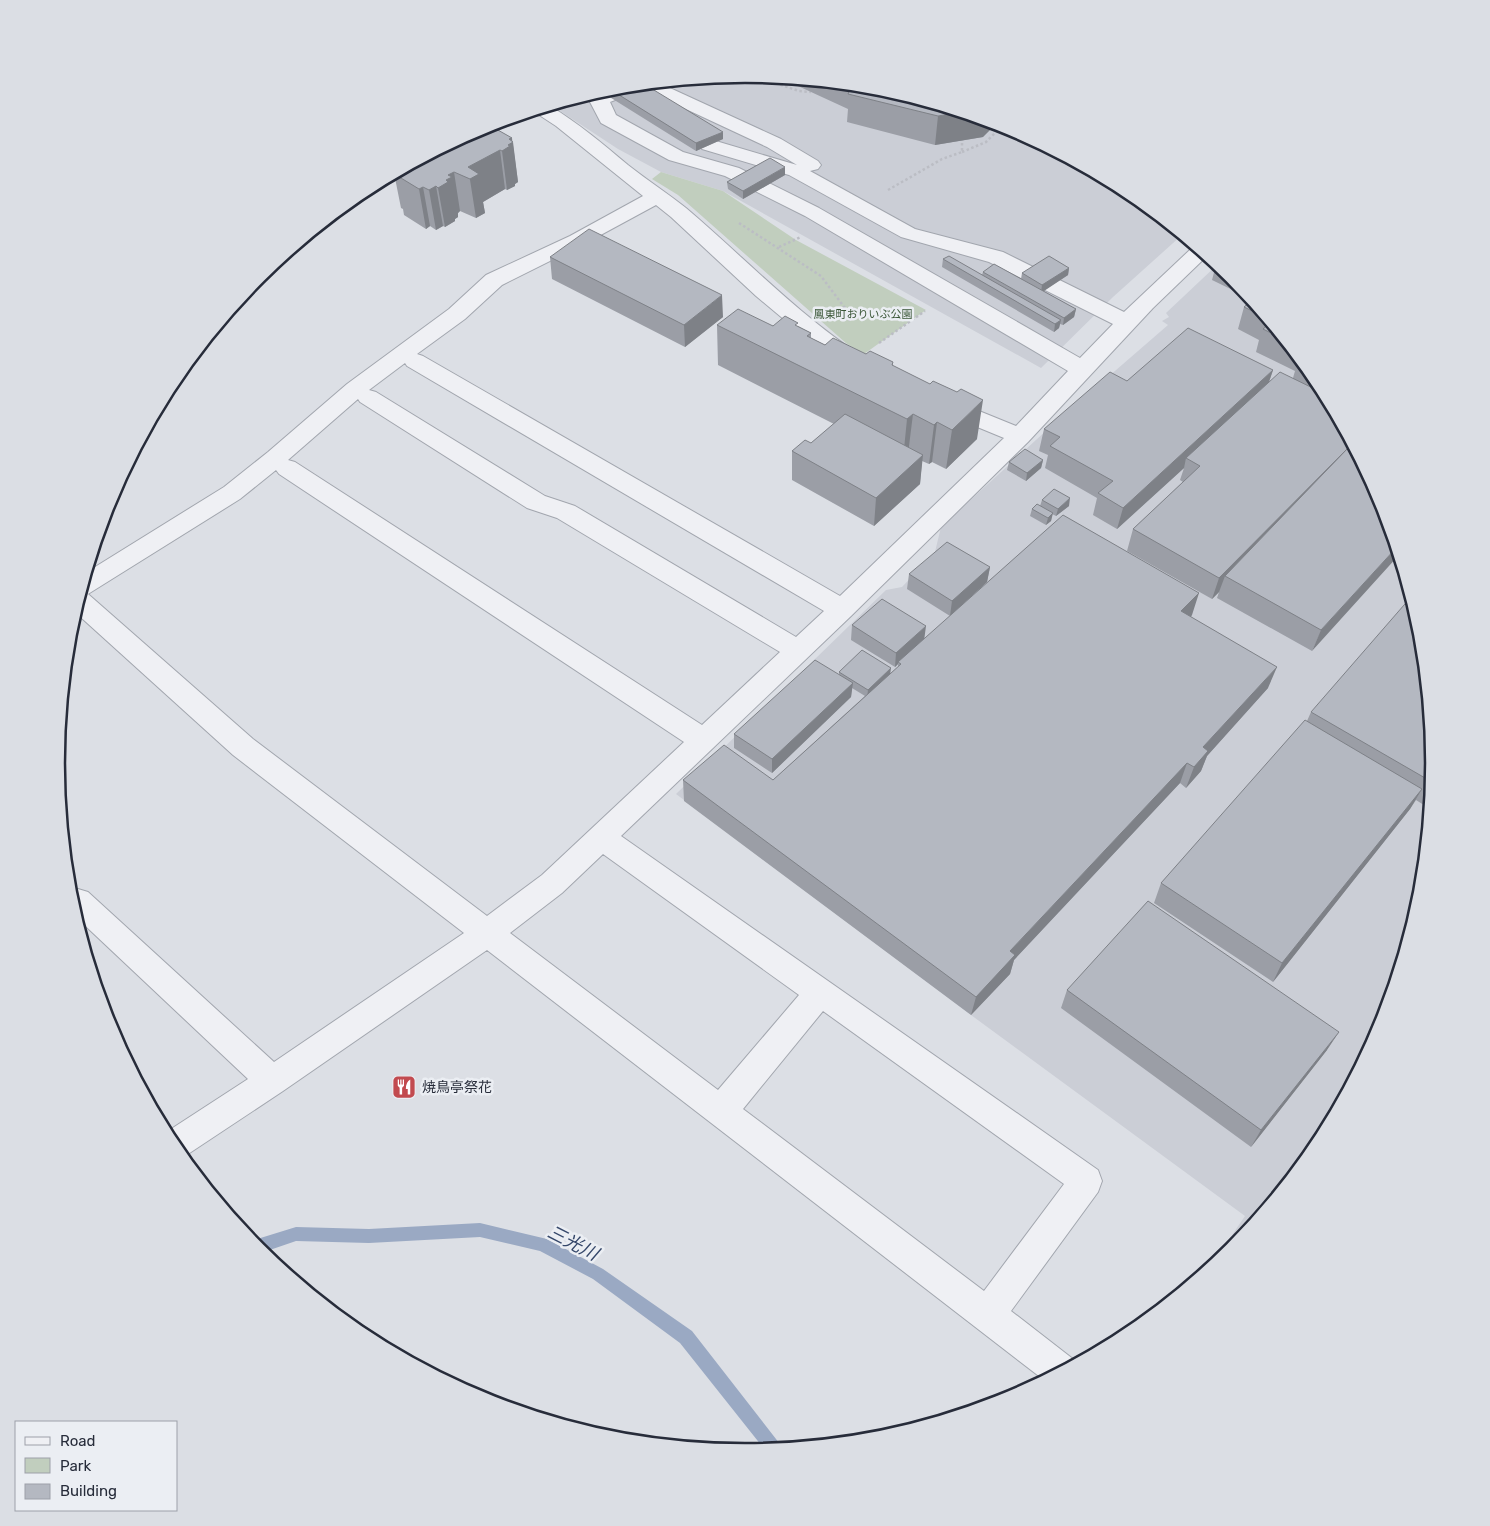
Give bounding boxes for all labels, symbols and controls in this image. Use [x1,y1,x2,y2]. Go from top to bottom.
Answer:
park label: 鳳東町おりいぶ公園 [814,308,913,321]
restaurant icon: 焼鳥亭祭花 [391,1074,417,1100]
place label: 焼鳥亭祭花 [422,1079,492,1096]
water label: 三光川 [544,1221,604,1266]
legend [15,1421,178,1511]
text: Road [60,1432,96,1450]
text: Park [60,1457,91,1475]
text: Building [60,1482,117,1500]

